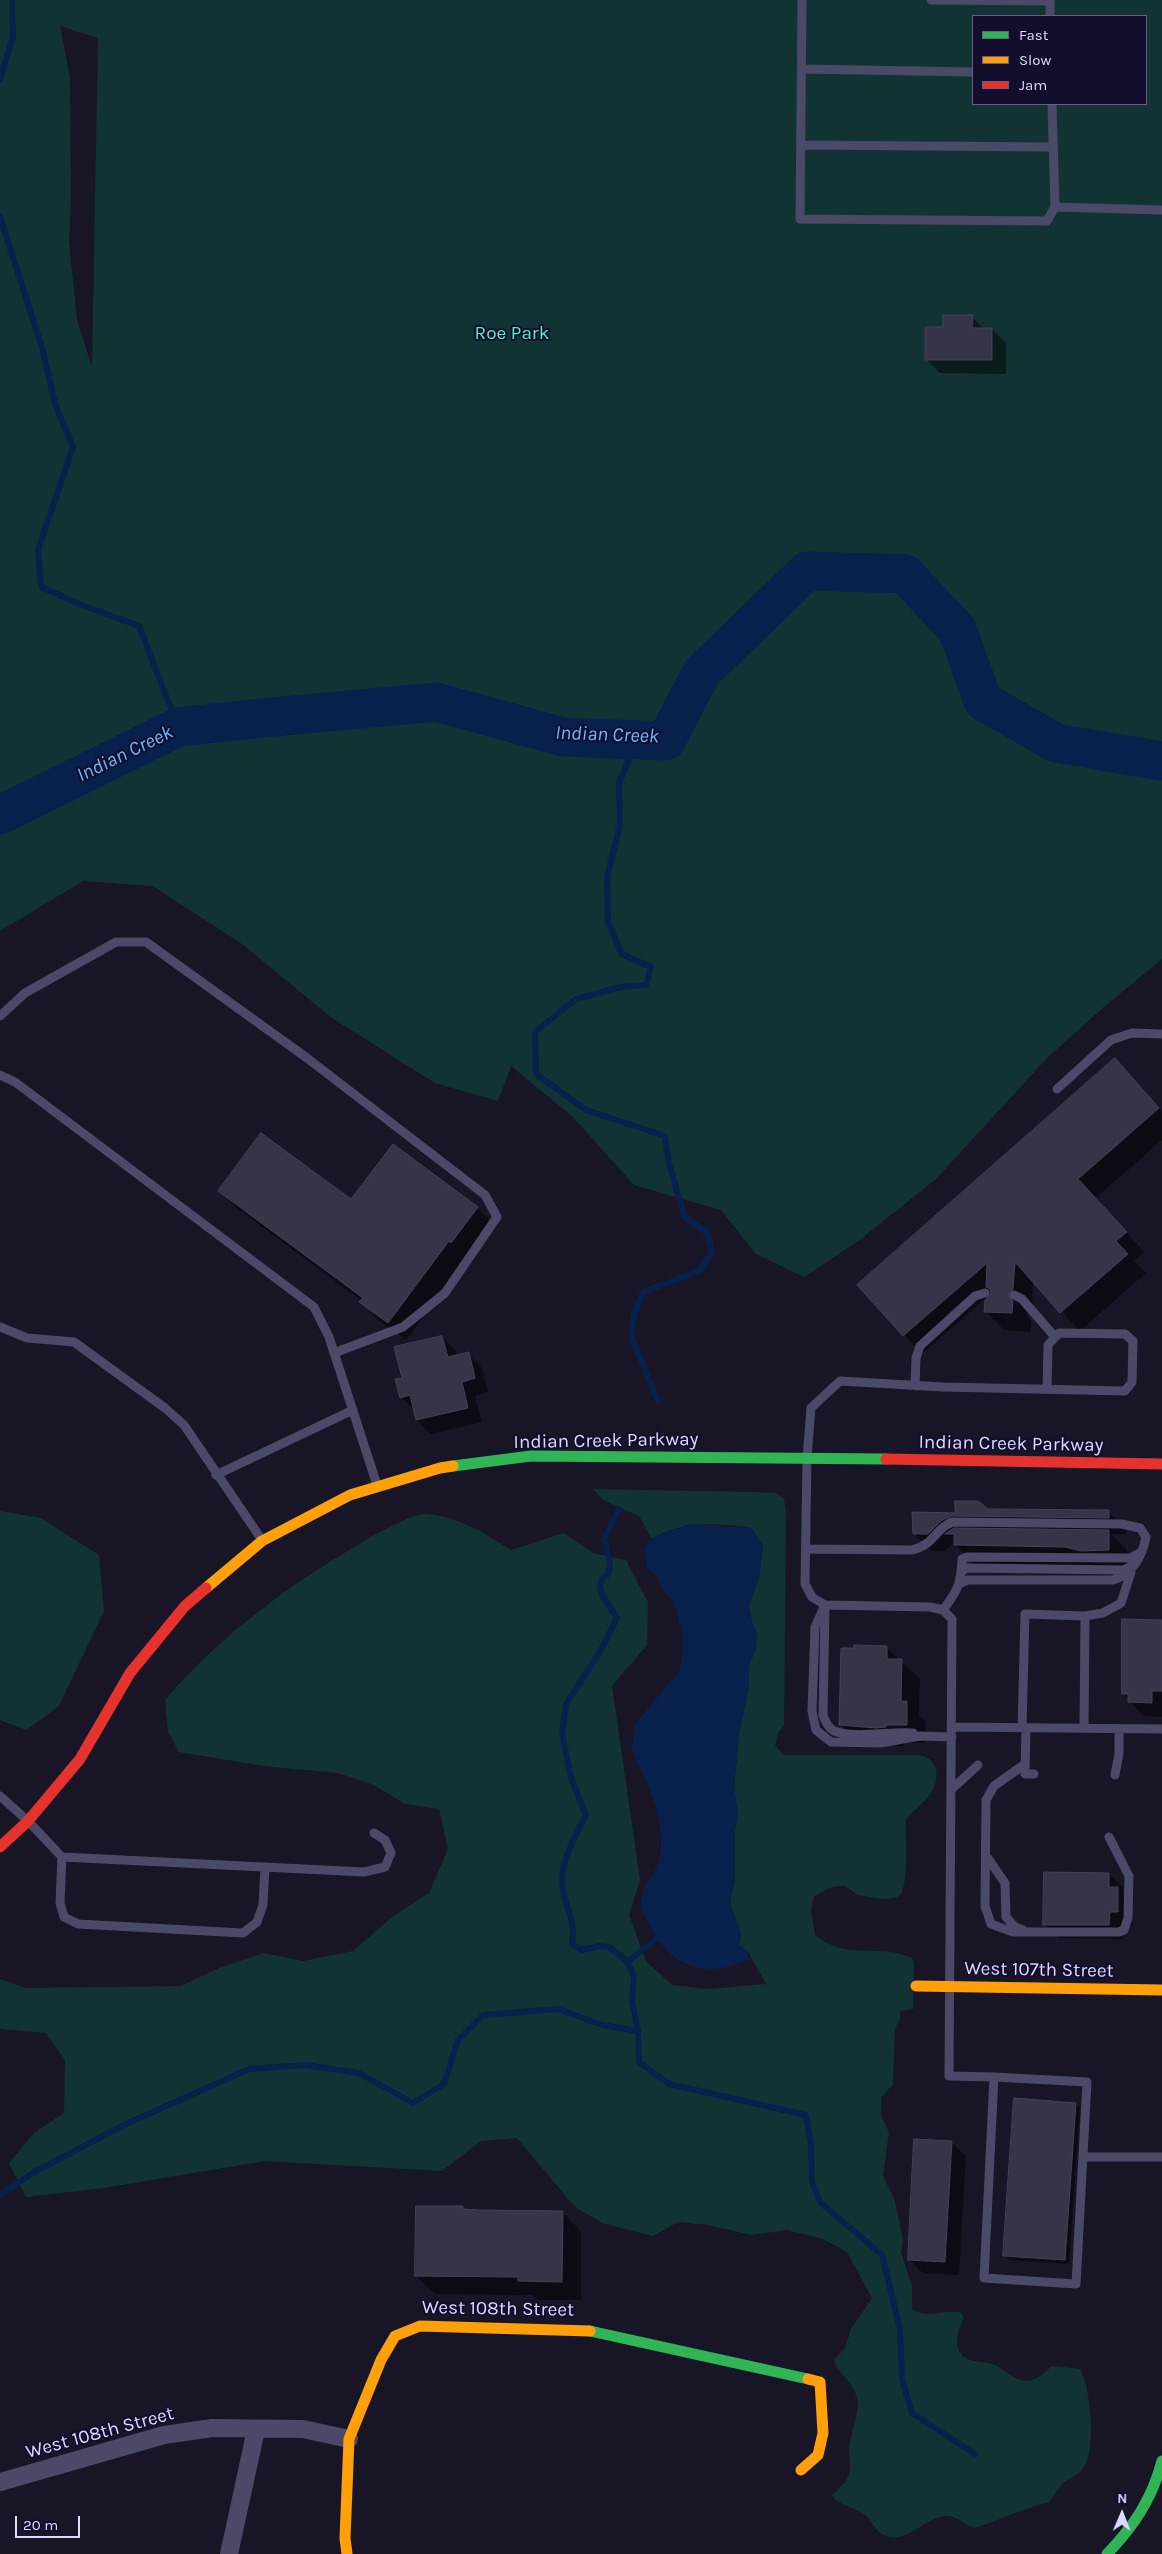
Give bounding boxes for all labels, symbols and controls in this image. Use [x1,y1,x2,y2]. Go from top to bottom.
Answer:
legend [972,15,1147,105]
text: Fast [1019,26,1048,44]
text: Slow [1019,51,1051,69]
text: Jam [1019,76,1047,94]
park label: Roe Park [475,323,549,345]
water label: Indian Creek [73,720,177,788]
water label: Indian Creek [555,721,659,749]
street label: Indian Creek Parkway [513,1428,699,1454]
street label: Indian Creek Parkway [918,1431,1104,1457]
street label: West 107th Street [964,1957,1114,1983]
street label: West 108th Street [422,2296,574,2322]
street label: West 108th Street [24,2402,176,2464]
north arrow [1097,2489,1147,2539]
text: N [1117,2490,1127,2507]
scale bar [18,2506,82,2538]
text: 20 m [23,2516,58,2534]

